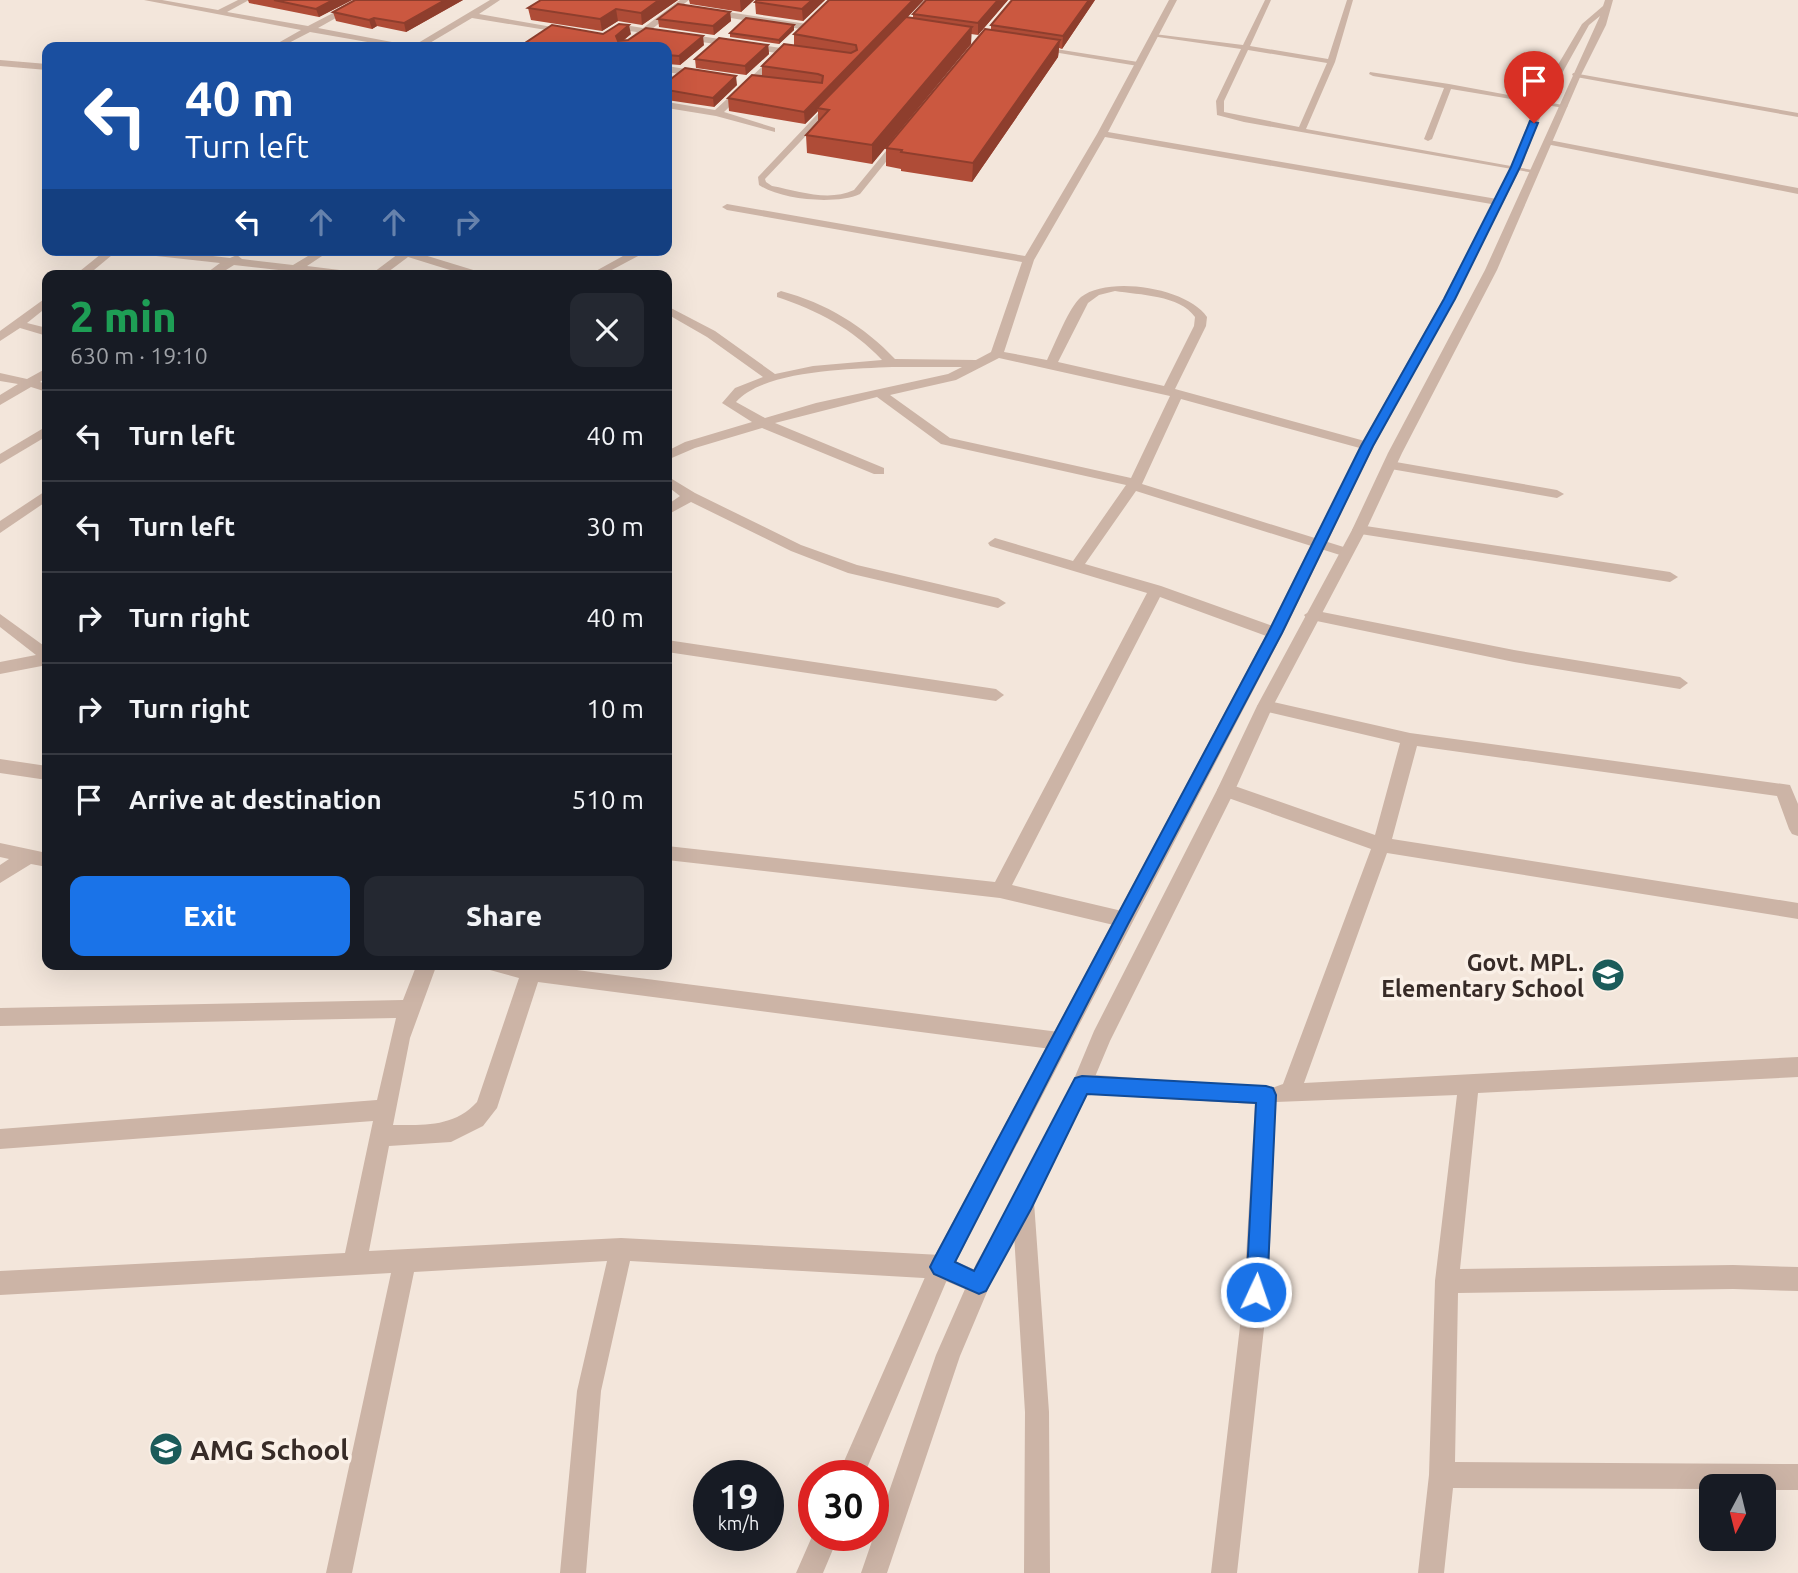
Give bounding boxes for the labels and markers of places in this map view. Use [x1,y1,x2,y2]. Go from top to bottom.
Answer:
pin [1504,51,1564,123]
place label: Govt. MPL. Elementary School [1381,950,1584,1001]
school or university icon: Govt. MPL. Elementary School [1589,956,1627,994]
school or university icon: AMG School [147,1430,185,1468]
place label: AMG School [190,1434,349,1465]

